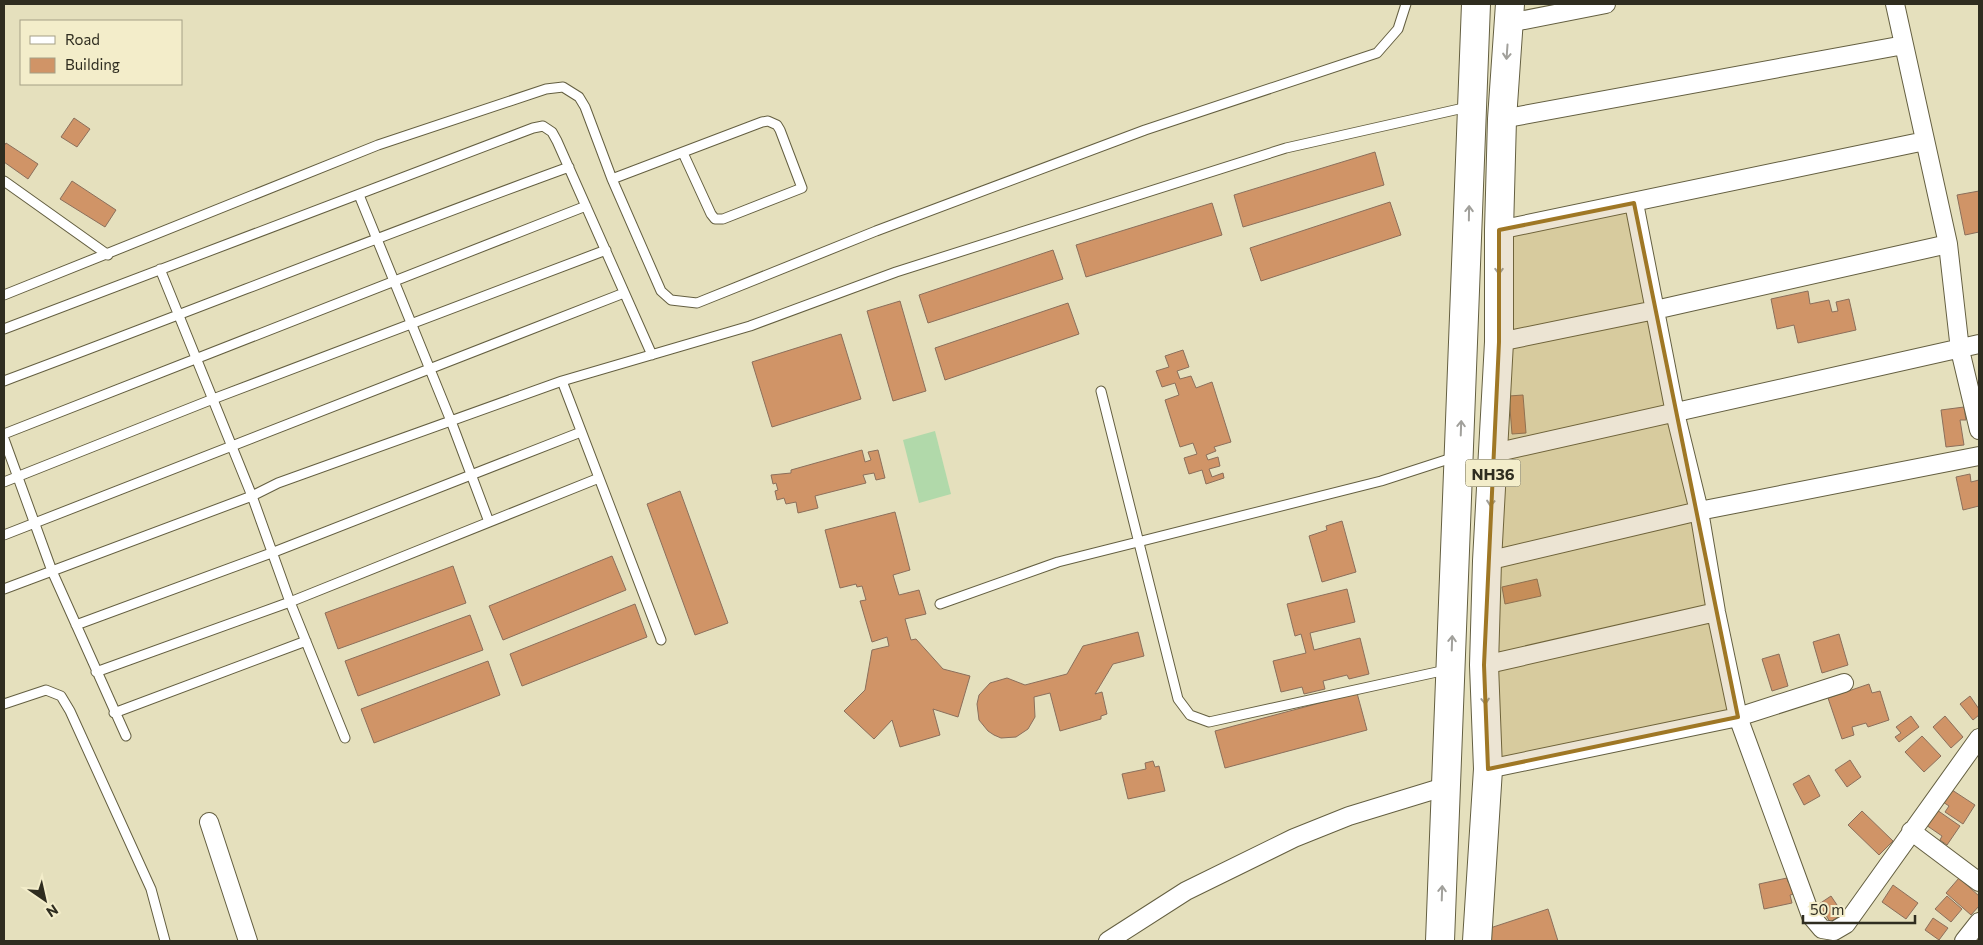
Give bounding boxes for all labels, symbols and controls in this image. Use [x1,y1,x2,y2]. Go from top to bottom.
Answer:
legend [20,20,182,85]
text: Road [65,30,100,48]
one-way arrow [1502,44,1512,60]
text: Building [65,55,120,73]
one-way arrow [1464,205,1474,222]
one-way arrow [1494,258,1504,275]
one-way arrow [1456,420,1465,436]
road number: NH36 [1466,459,1520,486]
one-way arrow [1486,491,1496,507]
one-way arrow [1448,635,1457,651]
one-way arrow [1480,688,1490,704]
north arrow [20,875,70,925]
one-way arrow [1438,885,1447,901]
scale bar [1803,892,1916,924]
text: 50 m [1810,900,1844,918]
text: N [43,901,62,921]

